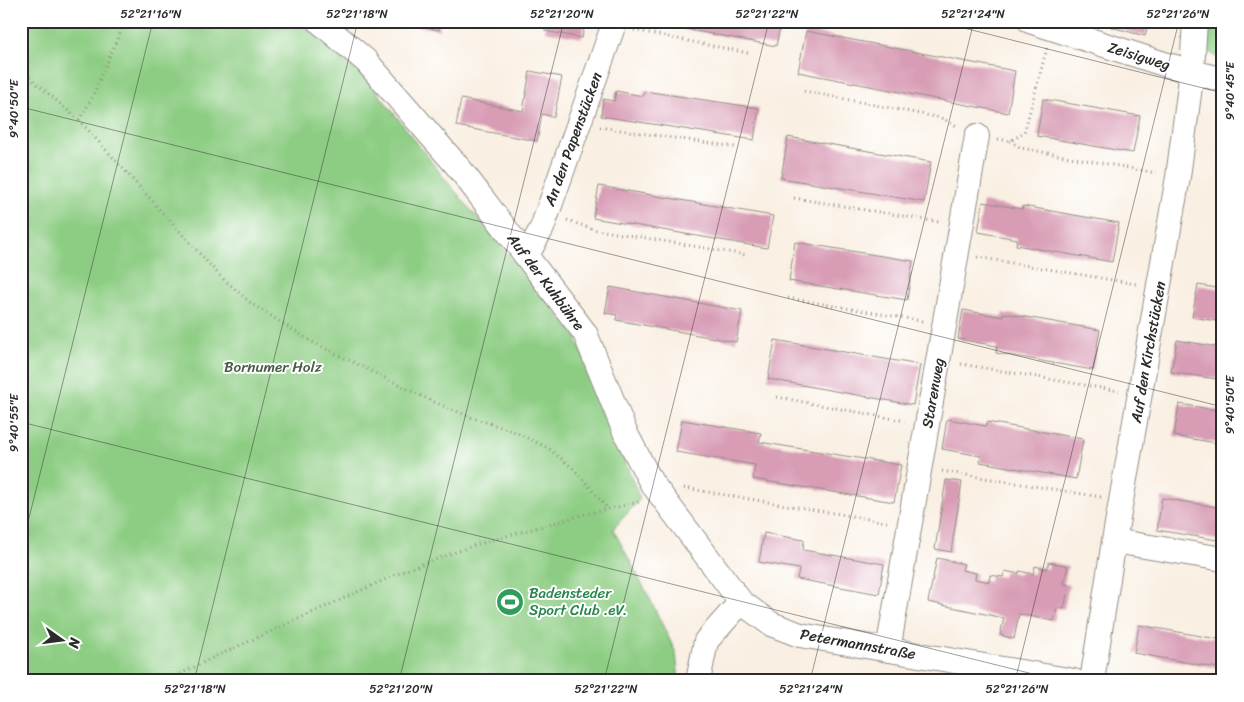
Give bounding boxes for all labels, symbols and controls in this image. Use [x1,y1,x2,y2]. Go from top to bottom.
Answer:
text: 52°21'16"N [120,3,182,25]
text: 52°21'18"N [326,3,388,25]
text: 52°21'20"N [530,3,595,25]
text: 52°21'22"N [735,3,799,25]
text: 52°21'24"N [941,3,1006,25]
text: 52°21'26"N [1147,3,1210,25]
street label: Zeisigweg [1104,34,1174,78]
text: 9°40'45"E [1219,60,1241,120]
street label: An den Papenstücken [536,68,609,211]
text: 9°40'50"E [3,78,25,138]
street label: Auf der Kuhbühre [500,227,592,337]
street label: Auf den Kirchstücken [1123,279,1173,426]
park label: Bornumer Holz [224,354,323,380]
street label: Starenweg [914,356,952,430]
text: 9°40'50"E [1219,374,1241,434]
text: 9°40'55"E [3,392,25,452]
place label: Badensteder Sport Club .eV. [529,580,627,623]
sports icon: Badensteder Sport Club .eV. [495,587,525,617]
north arrow [38,614,88,664]
street label: Petermannstraße [798,621,918,667]
text: N [61,634,88,651]
text: 52°21'18"N [164,678,226,700]
text: 52°21'20"N [369,678,434,700]
text: 52°21'22"N [574,678,638,700]
text: 52°21'24"N [779,678,844,700]
text: 52°21'26"N [986,678,1049,700]

